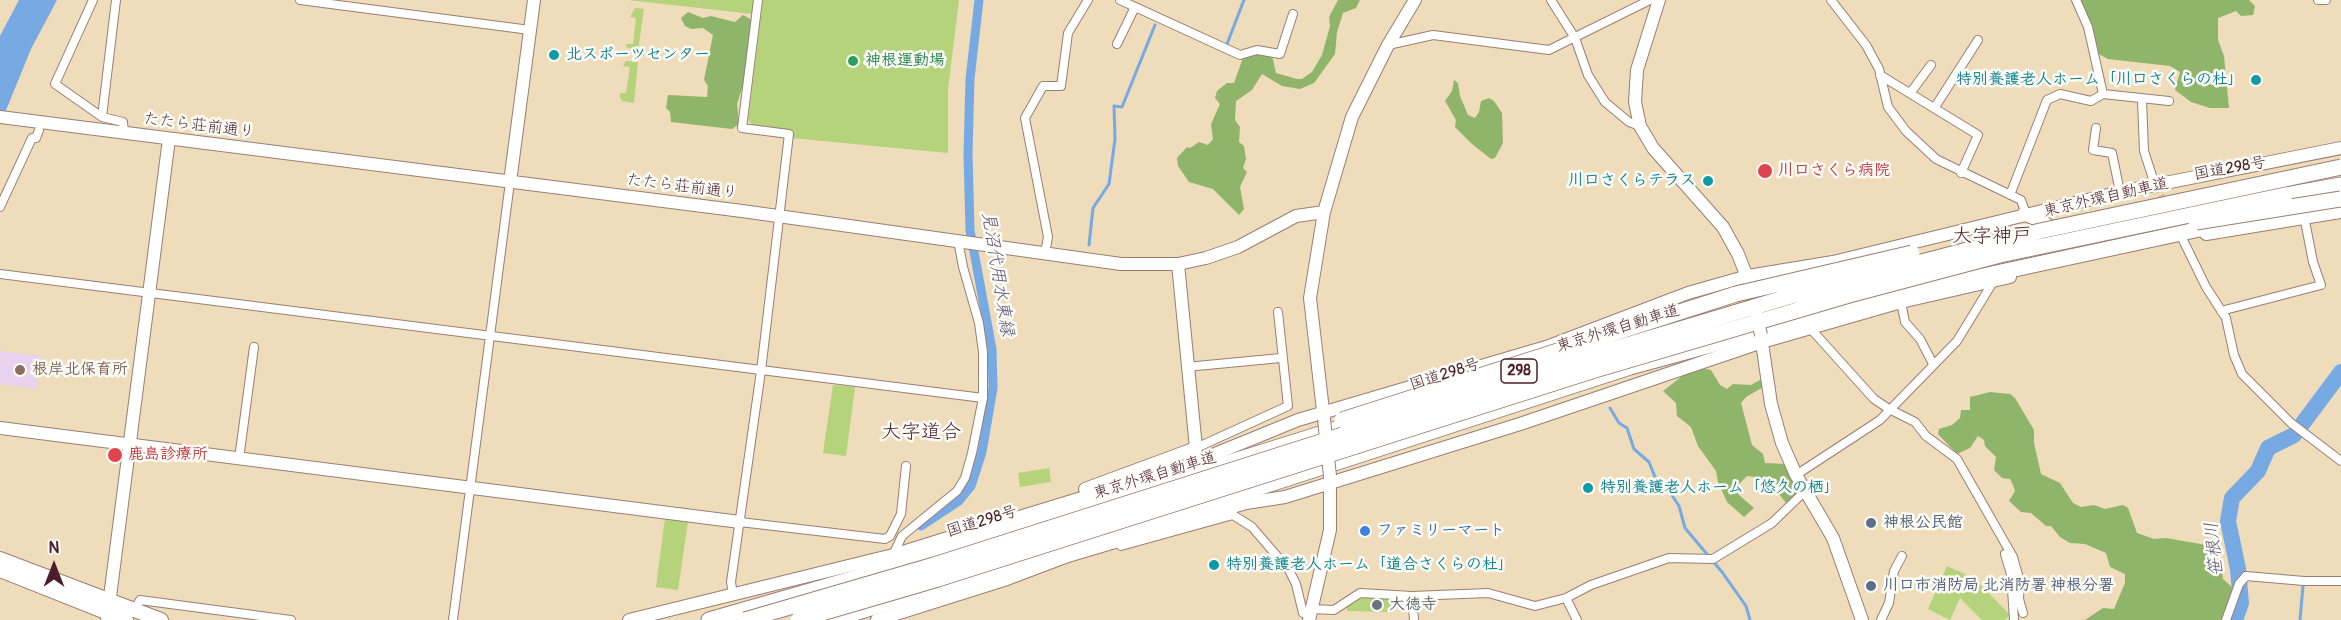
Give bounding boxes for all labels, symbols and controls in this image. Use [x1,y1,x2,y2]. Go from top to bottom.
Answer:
place label: 北スポーツセンター [566,45,710,65]
marker: 北スポーツセンター [547,48,561,62]
place label: 神根運動場 [865,51,945,71]
marker: 神根運動場 [846,54,860,68]
place label: 特別養護老人ホーム「川口さくらの杜」 [1956,70,2244,90]
marker: 特別養護老人ホーム「川口さくらの杜」 [2249,73,2263,87]
street label: たたら荘前通り [142,110,256,142]
street label: 国道298号 [2192,153,2268,185]
place label: 川口さくら病院 [1778,161,1890,181]
marker: 川口さくら病院 [1756,162,1774,180]
street label: たたら荘前通り [625,171,739,203]
place label: 川口さくらテラス [1568,171,1696,191]
marker: 川口さくらテラス [1701,174,1715,188]
street label: 東京外環自動車道 [2041,174,2171,222]
water label: 見沼代用水東縁 [976,210,1018,338]
district label: 大字神戸 [1952,225,2032,249]
street label: 東京外環自動車道 [1554,301,1682,357]
street label: 国道298号 [1407,355,1483,395]
road number: 298 [1501,359,1537,383]
place label: 根岸北保育所 [32,360,128,380]
marker: 根岸北保育所 [13,363,27,377]
district label: 大字道合 [881,421,961,445]
place label: 鹿島診療所 [128,445,208,465]
marker: 鹿島診療所 [106,446,124,464]
street label: 東京外環自動車道 [1091,448,1219,504]
place label: 特別養護老人ホーム「悠久の栖」 [1600,478,1840,498]
marker: 特別養護老人ホーム「悠久の栖」 [1581,481,1595,495]
street label: 国道298号 [944,502,1020,542]
place label: 神根公民館 [1883,513,1963,533]
marker: 神根公民館 [1864,516,1878,530]
place label: ファミリーマート [1377,521,1505,541]
water label: 笹根川 [2201,521,2229,577]
marker: ファミリーマート [1358,524,1372,538]
north arrow [24,536,84,596]
text: N [49,538,59,558]
place label: 特別養護老人ホーム「道合さくらの杜」 [1226,555,1514,575]
marker: 特別養護老人ホーム「道合さくらの杜」 [1207,558,1221,572]
place label: 川口市消防局 北消防署 神根分署 [1883,576,2114,596]
marker: 川口市消防局 北消防署 神根分署 [1864,579,1878,593]
place label: 大徳寺 [1389,595,1437,615]
marker: 大徳寺 [1370,598,1384,612]

